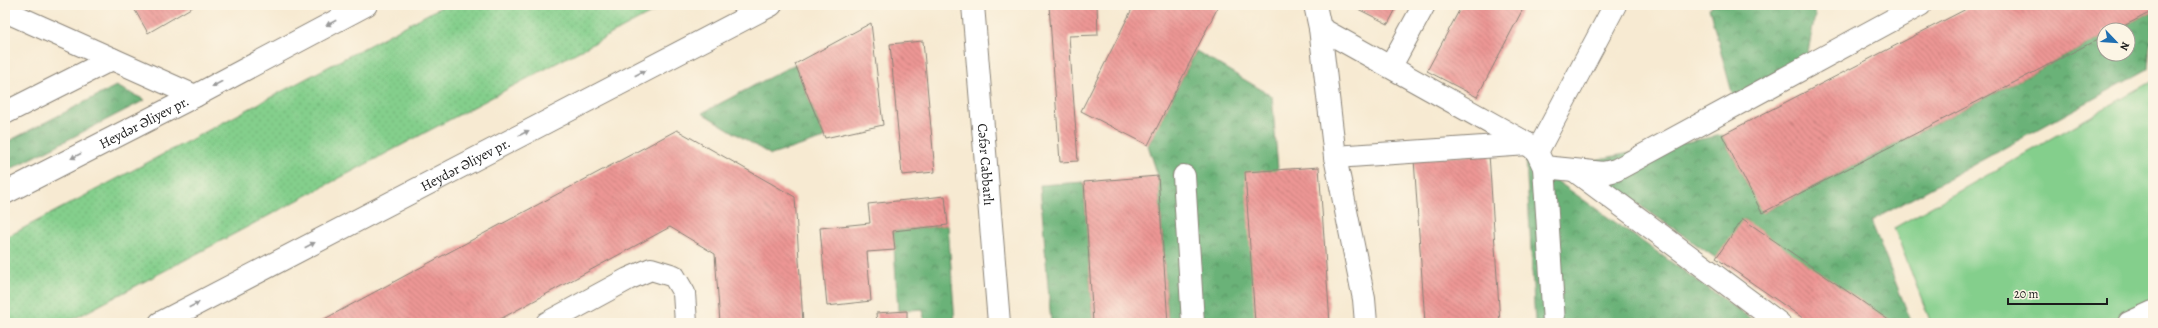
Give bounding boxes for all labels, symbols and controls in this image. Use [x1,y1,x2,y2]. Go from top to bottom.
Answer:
one-way arrow [326,20,337,27]
north arrow [2096,22,2136,62]
text: N [2116,39,2133,53]
one-way arrow [634,70,645,76]
one-way arrow [211,81,222,88]
street label: Heydər Əliyev pr. [96,91,192,153]
street label: Cəfər Cabbarlı [973,123,999,206]
one-way arrow [518,130,530,137]
street label: Heydər Əliyev pr. [417,133,513,195]
one-way arrow [70,153,82,160]
one-way arrow [304,242,315,248]
scale bar [2008,280,2107,306]
text: 20 m [2014,286,2038,302]
one-way arrow [188,302,200,308]

